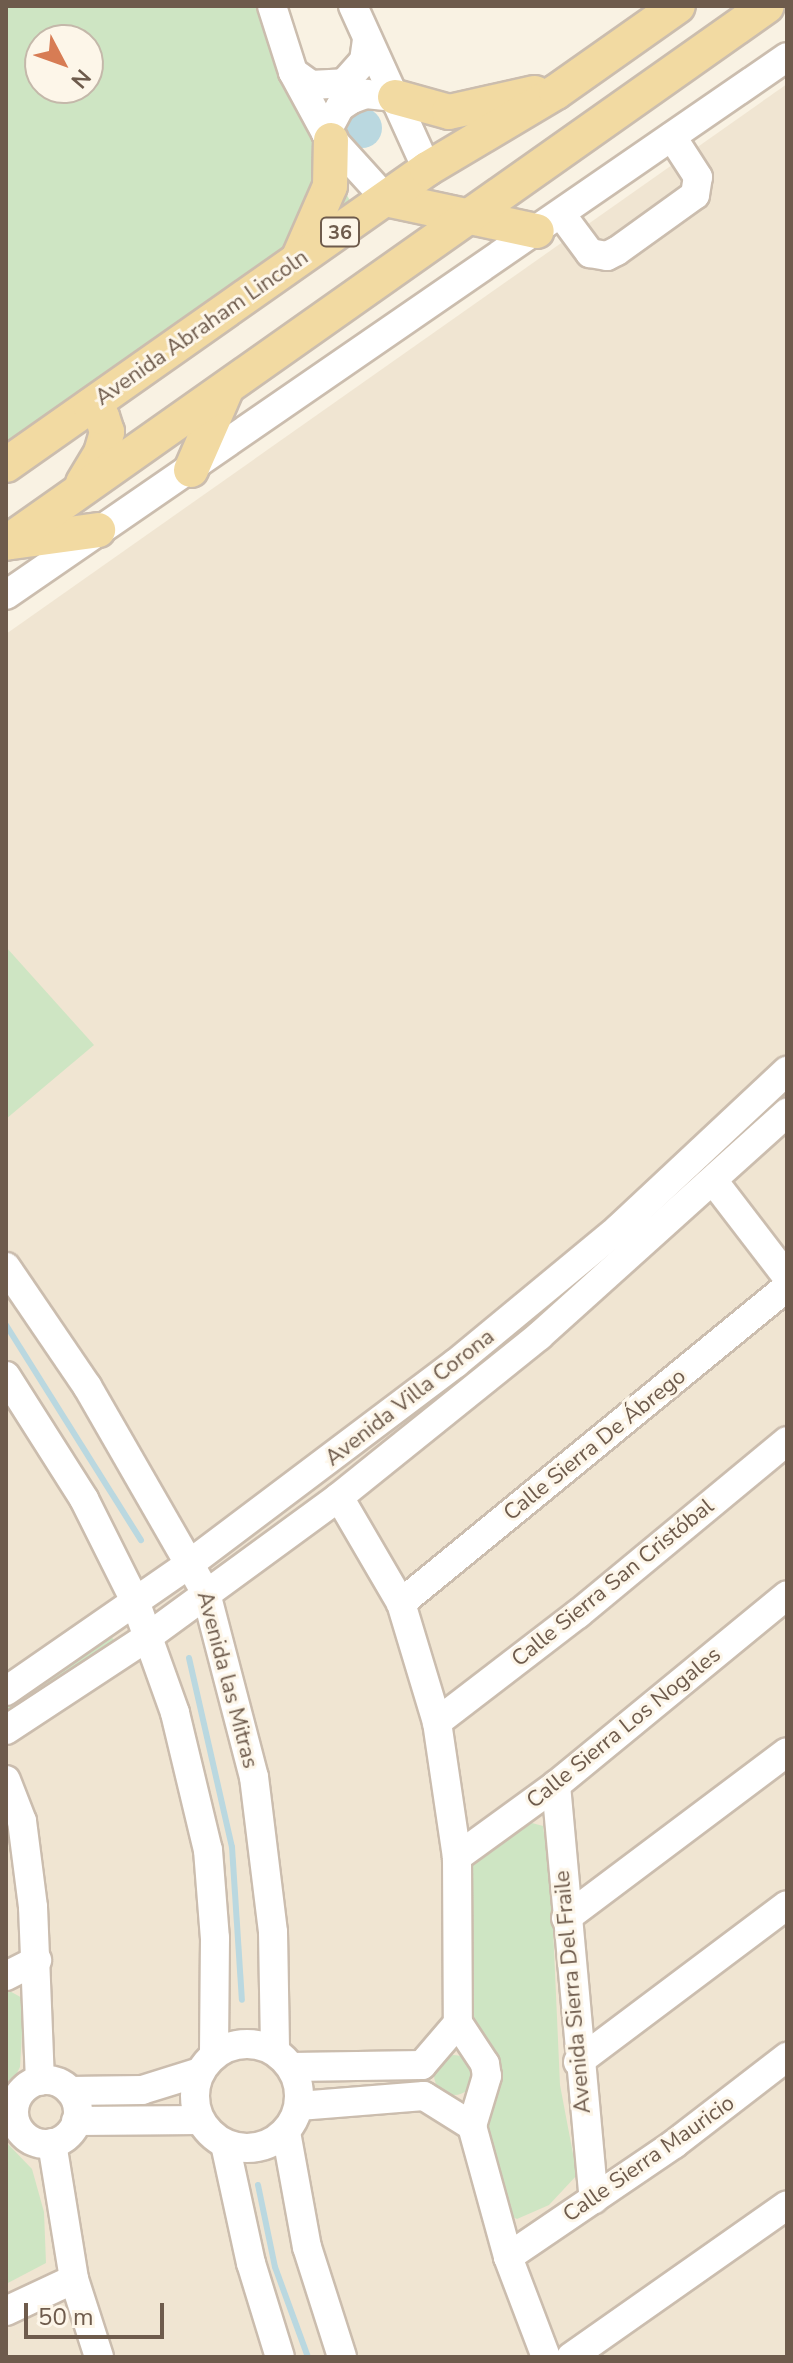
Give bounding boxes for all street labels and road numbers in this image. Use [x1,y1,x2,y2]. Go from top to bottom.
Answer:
road number: 36 [320,216,360,248]
street label: Avenida Abraham Lincoln [90,244,314,412]
street label: Avenida Villa Corona [320,1324,500,1472]
street label: Calle Sierra De Ábrego [499,1363,691,1527]
street label: Calle Sierra San Cristóbal [507,1493,719,1673]
street label: Avenida las Mitras [191,1589,263,1771]
street label: Calle Sierra Los Nogales [522,1642,726,1814]
street label: Avenida Sierra Del Fraile [549,1869,597,2115]
street label: Calle Sierra Mauricio [558,2090,740,2228]

